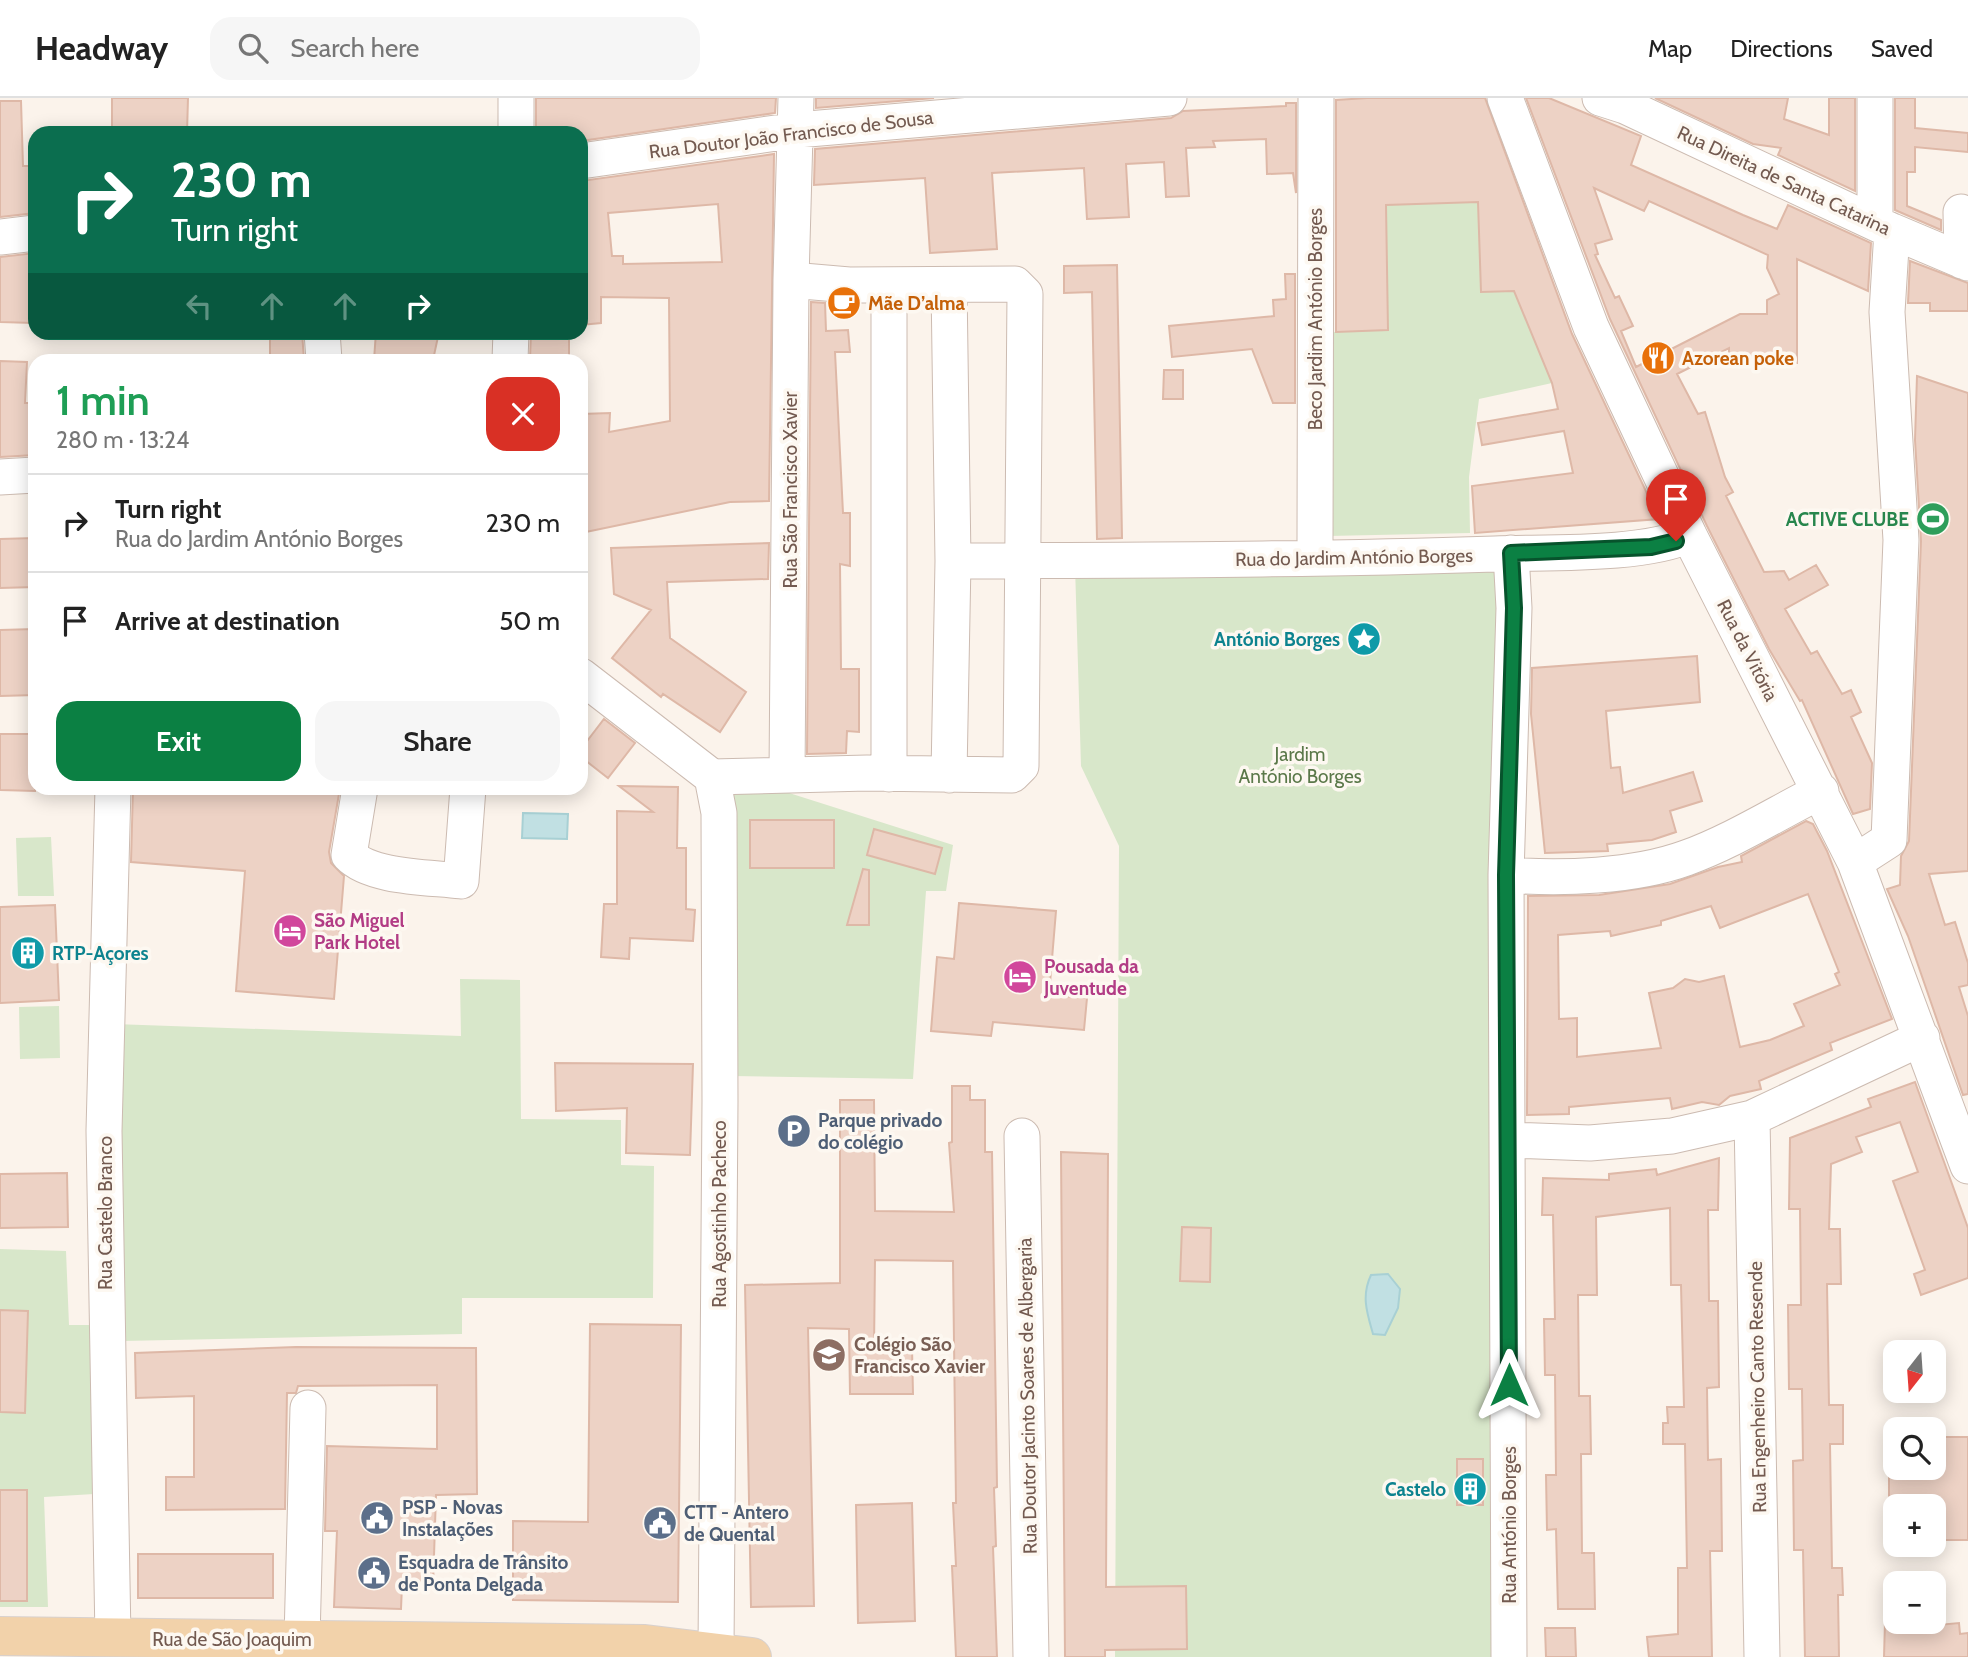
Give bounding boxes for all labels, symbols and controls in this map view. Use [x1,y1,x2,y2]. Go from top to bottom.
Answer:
search box [210,17,700,80]
text: Headway [35,28,168,68]
icon: search [234,29,272,67]
text: Search here [290,32,419,64]
text: Map [1648,34,1692,63]
text: Directions [1730,34,1833,63]
text: Saved [1871,34,1933,63]
street label: Rua Doutor João Francisco de Sousa [648,106,934,163]
street label: Rua Direita de Santa Catarina [1674,121,1894,240]
text: 230 m [171,150,312,209]
icon: right [56,154,147,245]
street label: Beco Jardim António Borges [1304,208,1327,430]
text: Turn right [171,210,298,249]
cafe icon: Mãe D’alma [825,284,863,322]
icon: left [180,287,218,325]
icon: ahead [253,287,291,325]
icon: ahead [326,287,364,325]
icon: right [399,287,437,325]
place label: Mãe D’alma [868,292,966,315]
restaurant icon: Azorean poke [1639,339,1677,377]
place label: Azorean poke [1682,347,1794,370]
text: 1 min [56,374,150,426]
button: close [486,377,560,451]
street label: Rua São Francisco Xavier [779,391,802,589]
text: 280 m · 13:24 [56,426,189,454]
pin [1646,469,1706,541]
icon: arrive [1657,480,1695,518]
text: Turn right [115,493,221,525]
sports icon: ACTIVE CLUBE [1914,500,1952,538]
icon: right [56,504,94,542]
text: 230 m [486,507,560,539]
place label: ACTIVE CLUBE [1786,508,1909,531]
text: Rua do Jardim António Borges [115,525,403,553]
street label: Rua do Jardim António Borges [1235,544,1473,571]
street label: Rua da Vitória [1712,596,1783,705]
icon: arrive [56,602,94,640]
text: Arrive at destination [115,605,340,637]
text: 50 m [499,605,560,637]
place icon: António Borges [1345,620,1383,658]
place label: António Borges [1214,628,1340,651]
button: Exit [56,701,301,781]
button: Share [315,701,560,781]
park label: Jardim António Borges [1238,743,1362,788]
place label: São Miguel Park Hotel [314,909,405,954]
hotel icon: São Miguel Park Hotel [271,912,309,950]
building icon: RTP-Açores [9,934,47,972]
place label: RTP-Açores [52,942,149,965]
place label: Pousada da Juventude [1043,955,1139,1000]
hotel icon: Pousada da Juventude [1001,958,1039,996]
place label: Parque privado do colégio [818,1109,942,1154]
parking icon: Parque privado do colégio [775,1112,813,1150]
street label: Rua Agostinho Pacheco [708,1120,731,1308]
street label: Rua Castelo Branco [94,1136,117,1290]
street label: Rua Doutor Jacinto Soares de Albergaria [1013,1238,1042,1554]
street label: Rua Engenheiro Canto Resende [1744,1261,1771,1513]
place label: Colégio São Francisco Xavier [854,1333,986,1378]
school or university icon: Colégio São Francisco Xavier [810,1336,848,1374]
north arrow [1883,1340,1946,1404]
map controls [1883,1340,1946,1634]
position arrow [1472,1348,1546,1422]
button: search [1883,1417,1946,1480]
street label: Rua António Borges [1498,1446,1521,1604]
building icon: Castelo [1451,1470,1489,1508]
place label: Castelo [1385,1478,1446,1501]
button: + [1883,1494,1946,1557]
place label: PSP - Novas Instalações [402,1496,503,1541]
public building icon: PSP - Novas Instalações [358,1499,396,1537]
place label: CTT - Antero de Quental [684,1501,789,1546]
public building icon: CTT - Antero de Quental [641,1504,679,1542]
place label: Esquadra de Trânsito de Ponta Delgada [398,1551,568,1596]
public building icon: Esquadra de Trânsito de Ponta Delgada [355,1554,393,1592]
button: − [1883,1571,1946,1634]
street label: Rua de São Joaquim [152,1628,312,1651]

